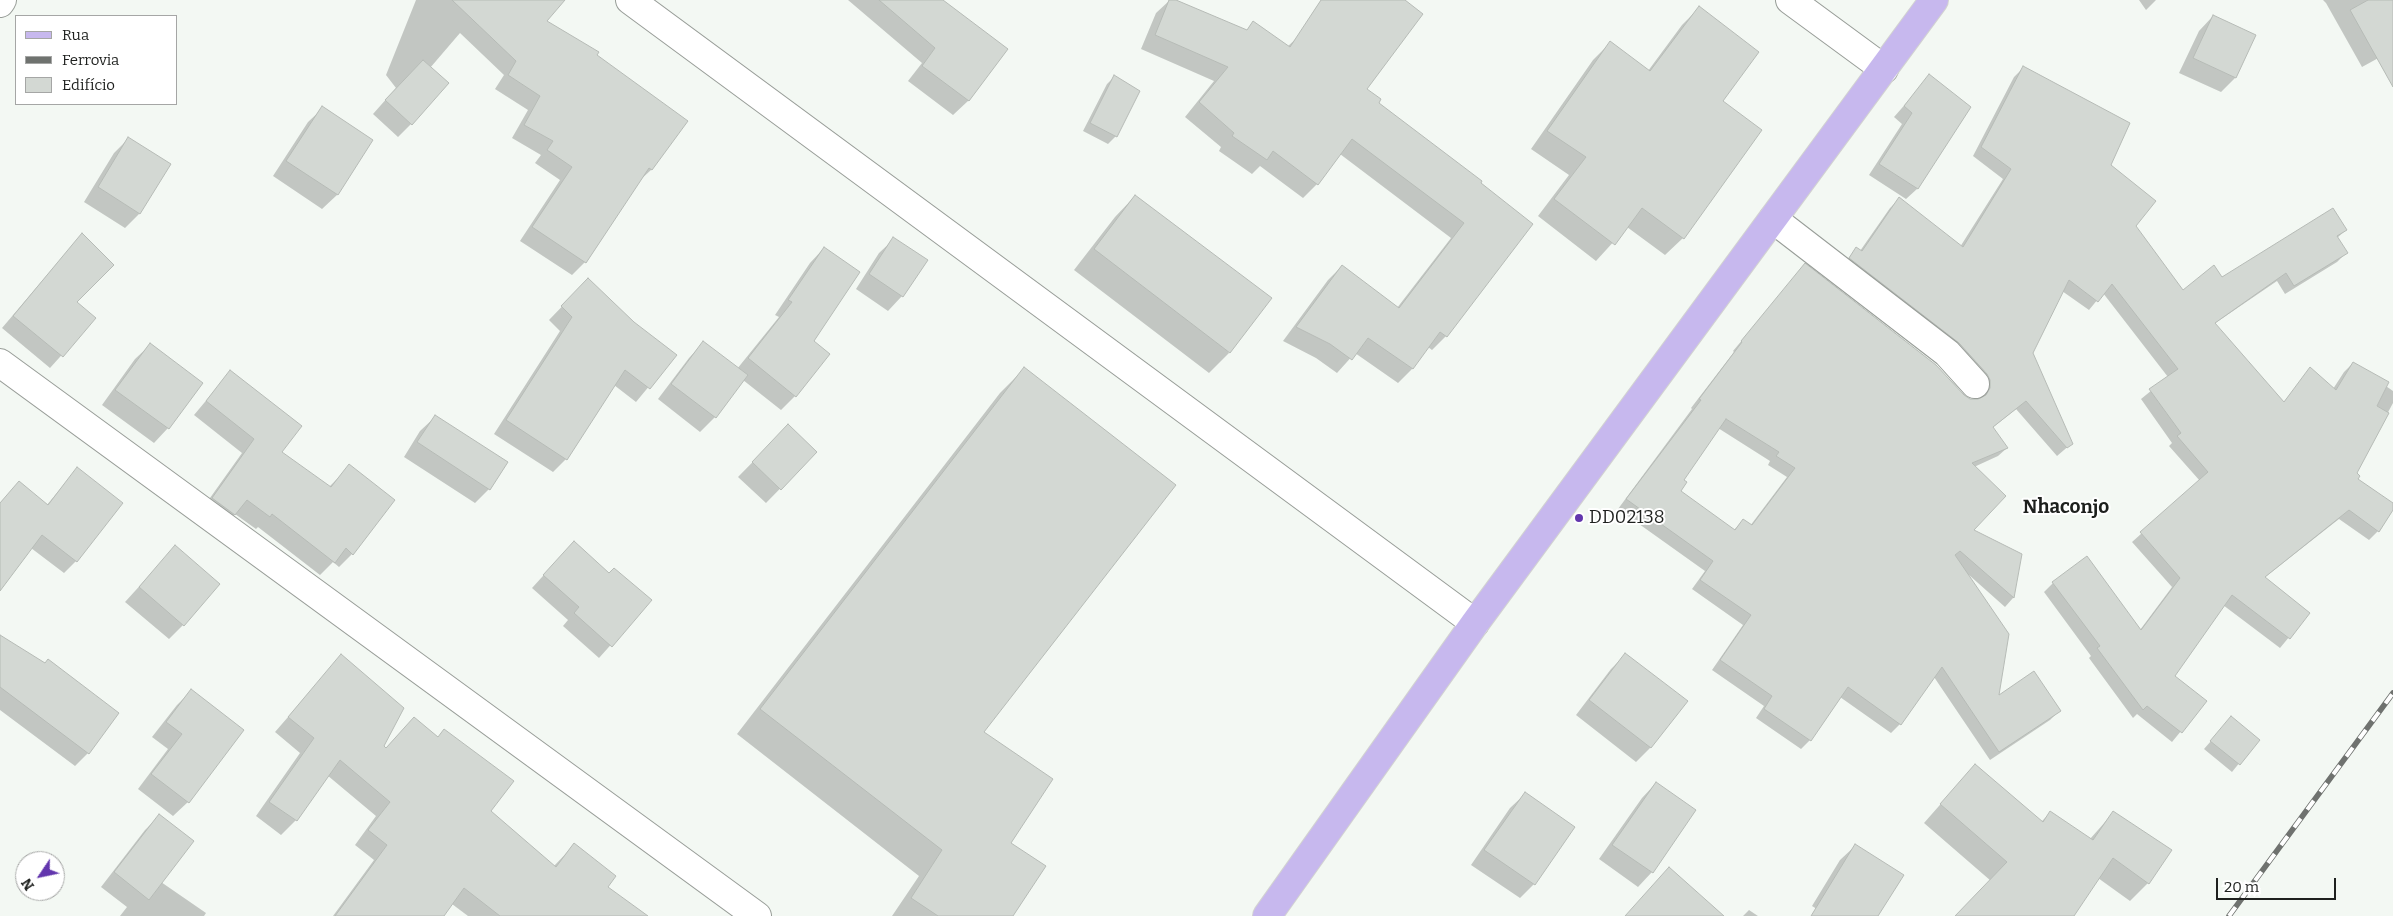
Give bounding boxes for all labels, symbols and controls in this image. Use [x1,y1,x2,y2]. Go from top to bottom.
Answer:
legend [15,15,178,105]
text: Rua [62,26,89,44]
text: Ferrovia [62,51,119,69]
text: Edifício [62,76,115,94]
district label: Nhaconjo [2023,497,2109,519]
place label: DD02138 [1589,507,1665,529]
marker: DD02138 [1573,512,1585,524]
north arrow [15,851,65,901]
scale bar [2218,868,2338,900]
text: N [18,875,38,893]
text: 20 m [2224,878,2259,896]

